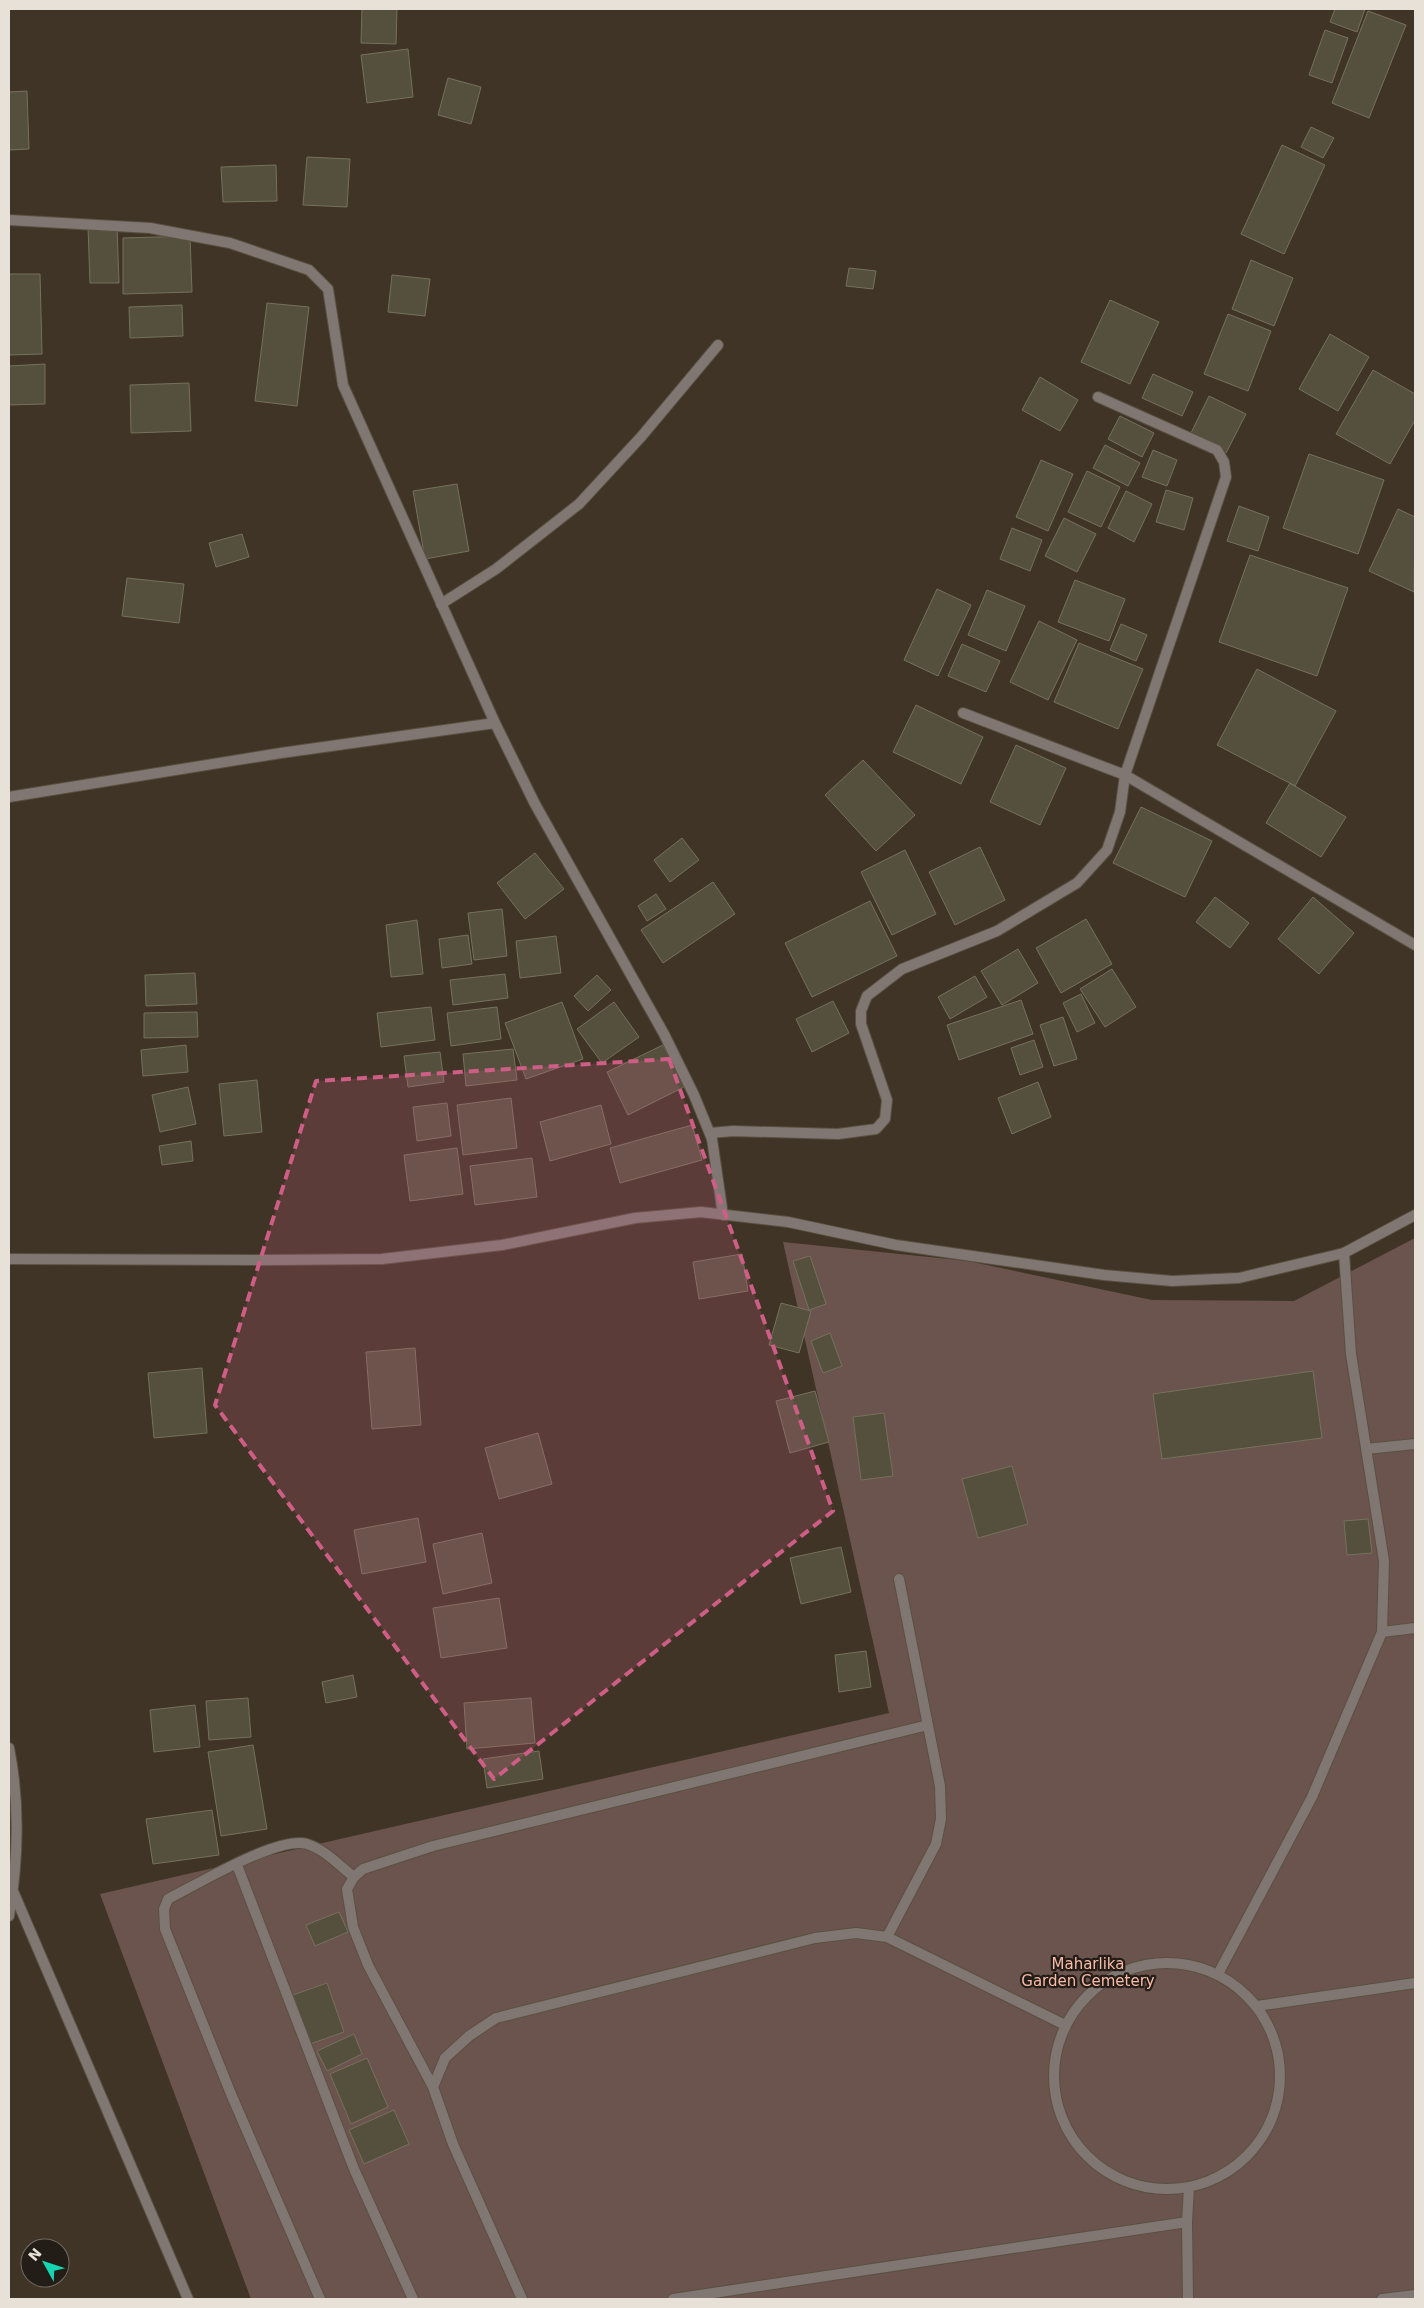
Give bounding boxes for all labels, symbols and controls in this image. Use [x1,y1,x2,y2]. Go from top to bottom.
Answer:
park label: Maharlika Garden Cemetery [1021,1955,1155,1990]
north arrow [20,2238,70,2288]
text: N [25,2245,45,2264]

